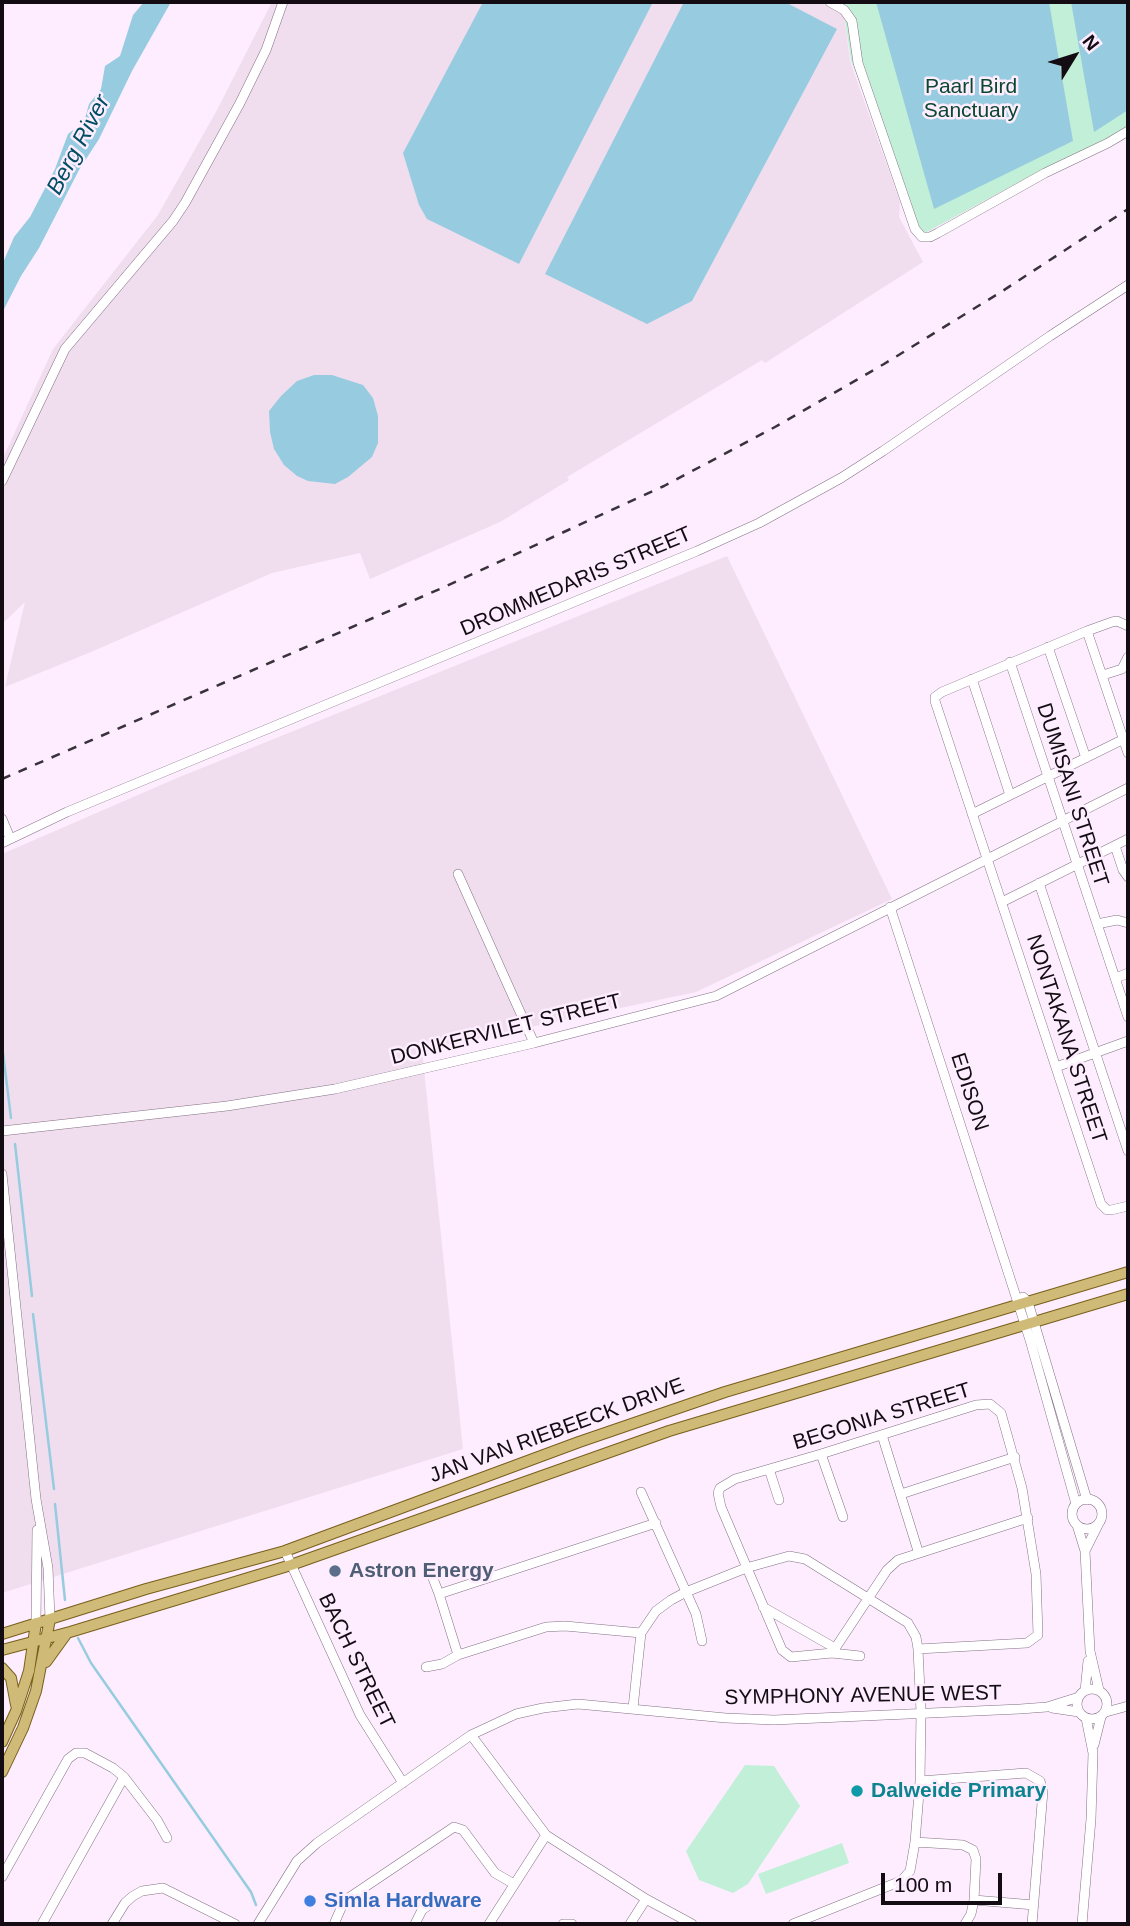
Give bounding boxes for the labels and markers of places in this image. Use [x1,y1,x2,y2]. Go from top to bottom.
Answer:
place label: Astron Energy [349,1558,494,1584]
marker: Astron Energy [327,1563,343,1579]
place label: Dalweide Primary [871,1778,1046,1804]
marker: Dalweide Primary [849,1783,865,1799]
place label: Simla Hardware [324,1888,482,1914]
marker: Simla Hardware [302,1893,318,1909]

